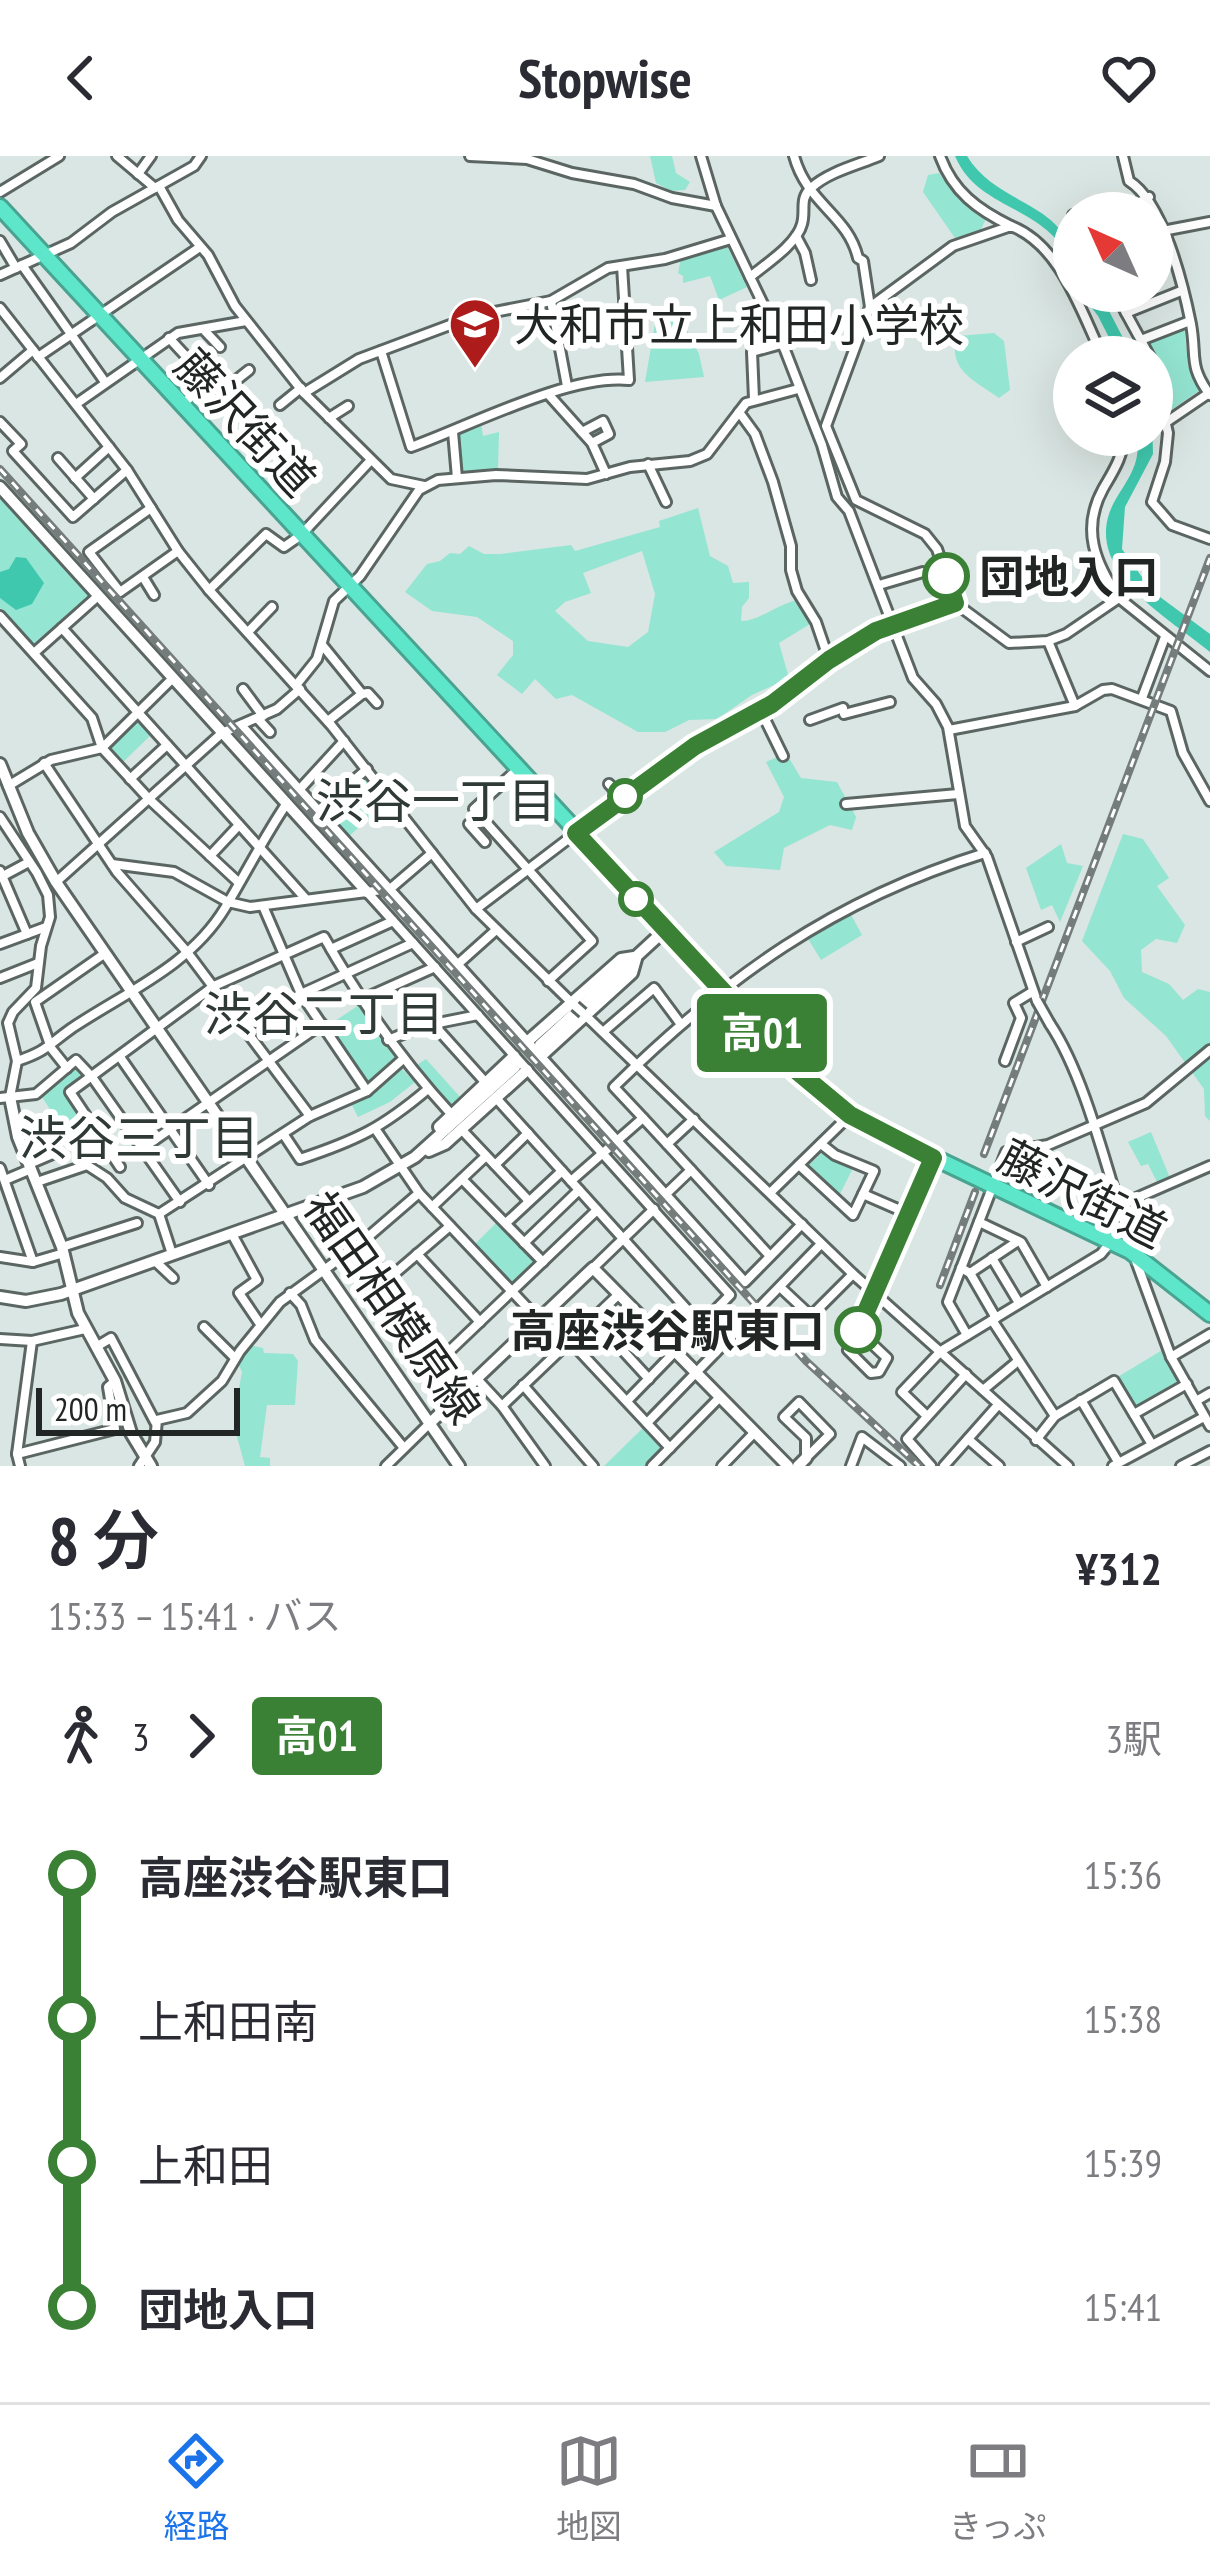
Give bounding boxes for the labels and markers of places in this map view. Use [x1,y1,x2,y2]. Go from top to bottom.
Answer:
place label: 大和市立上和田小学校 [514,295,964,353]
school or university icon: 大和市立上和田小学校 [447,296,503,370]
place label: 団地入口 [979,547,1159,605]
marker: 団地入口 [924,554,968,598]
unlabelled marker [609,780,641,812]
unlabelled marker [620,883,652,915]
place label: 高座渋谷駅東口 [510,1301,825,1359]
marker: 高座渋谷駅東口 [836,1308,880,1352]

